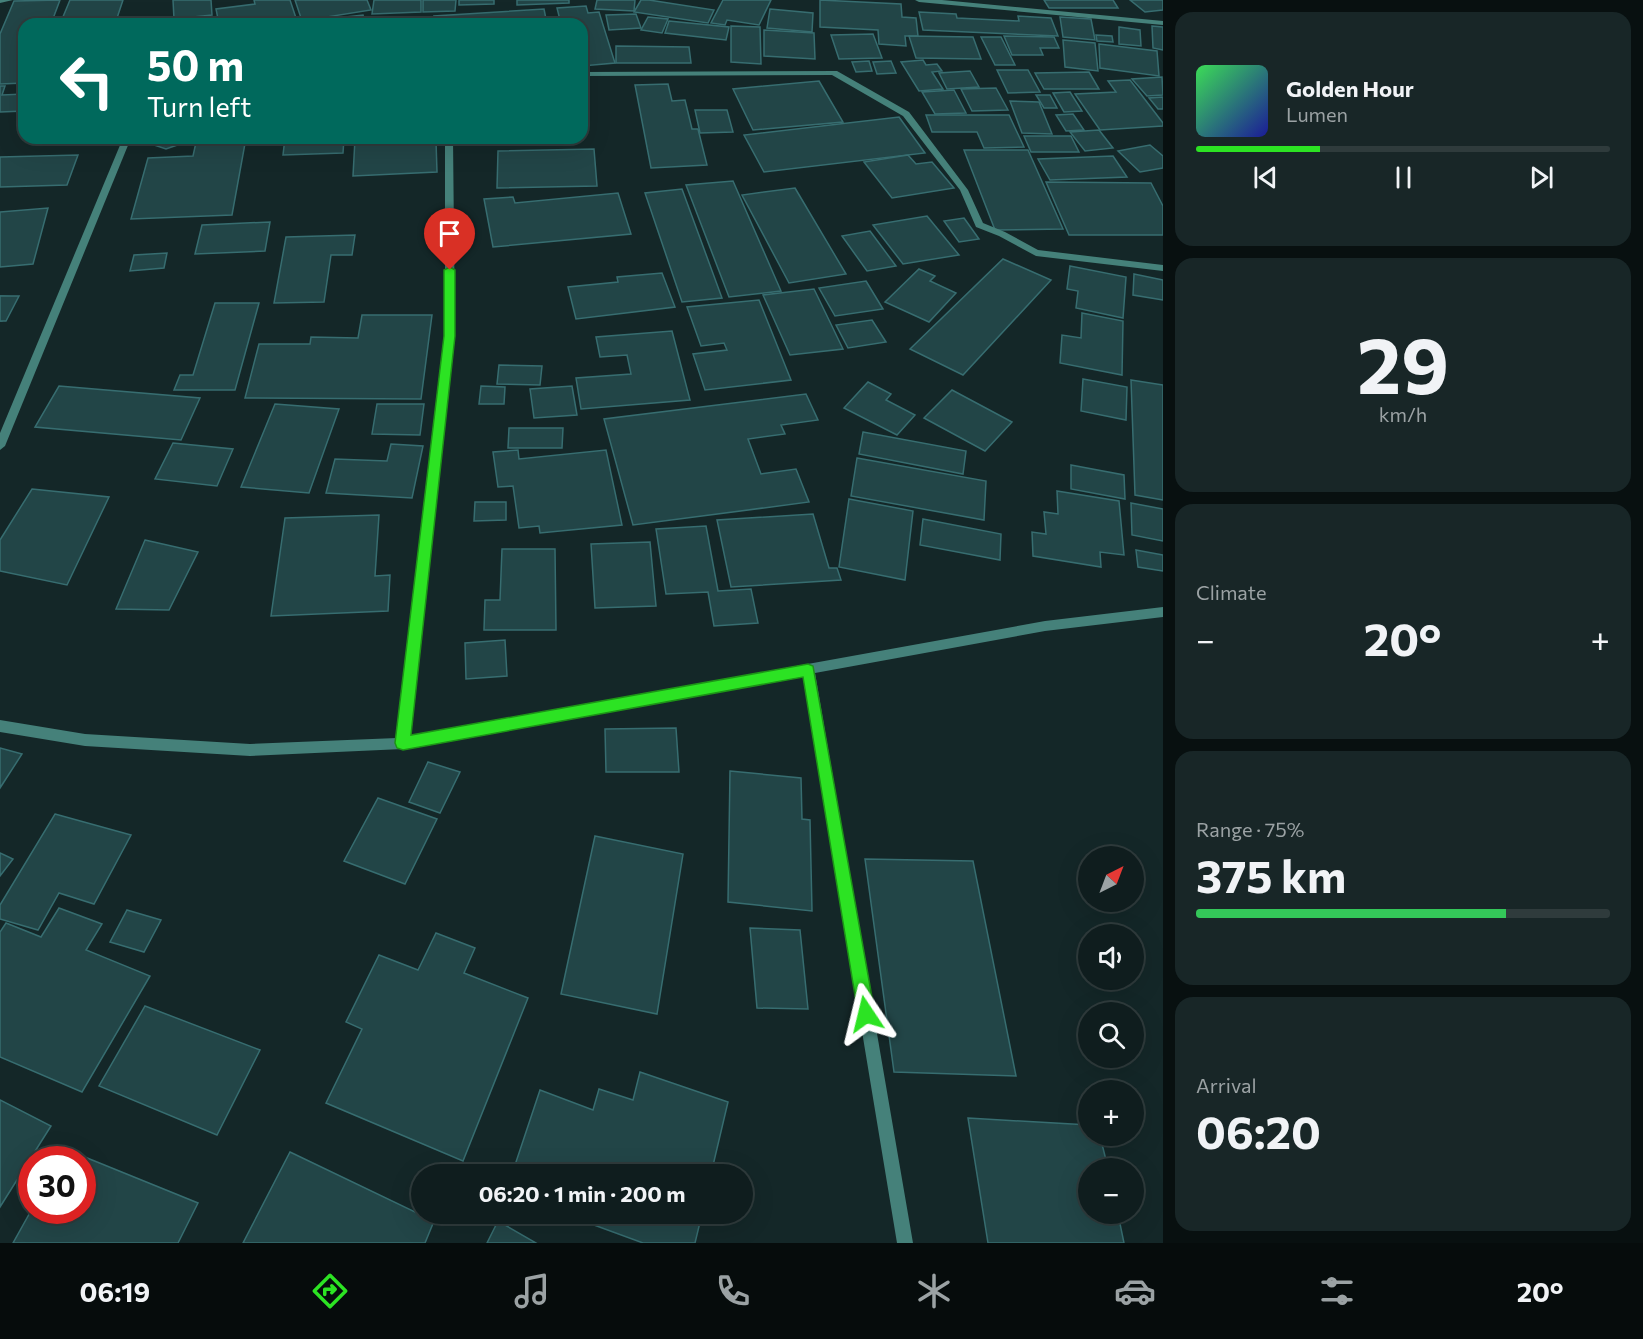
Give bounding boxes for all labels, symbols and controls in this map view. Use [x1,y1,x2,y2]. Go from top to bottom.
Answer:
text: 50 m [147,38,244,90]
icon: left [48,42,126,120]
text: Golden Hour [1286,75,1414,102]
text: Turn left [147,90,251,123]
text: Lumen [1286,102,1348,126]
icon: previous [1249,161,1282,194]
icon: pause [1387,161,1420,194]
icon: next [1525,161,1558,194]
pin [424,208,475,270]
icon: arrive [433,217,466,250]
text: 29 [1357,315,1449,410]
text: km/h [1379,402,1427,426]
text: Climate [1196,580,1266,604]
text: 20° [1364,610,1442,665]
text: − [1196,618,1215,659]
text: + [1591,618,1610,659]
text: Range · 75% [1196,817,1304,841]
north arrow [1078,846,1144,912]
map controls [1078,846,1144,1224]
text: 375 km [1196,847,1346,902]
button: sound [1078,924,1144,990]
position arrow [834,982,898,1046]
button: search [1078,1002,1144,1068]
text: Arrival [1196,1073,1257,1097]
button: + [1078,1080,1144,1146]
text: 06:20 [1196,1103,1321,1158]
speed limit sign: 30 [18,1146,96,1224]
button: − [1078,1158,1144,1224]
text: 06:20 · 1 min · 200 m [479,1180,685,1207]
icon: directions [309,1270,351,1312]
icon: music [511,1270,553,1312]
icon: phone [712,1270,754,1312]
icon: climate [913,1270,955,1312]
icon: car [1114,1270,1156,1312]
icon: filters [1316,1270,1358,1312]
text: 06:19 [80,1275,150,1308]
text: 20° [1517,1275,1563,1308]

